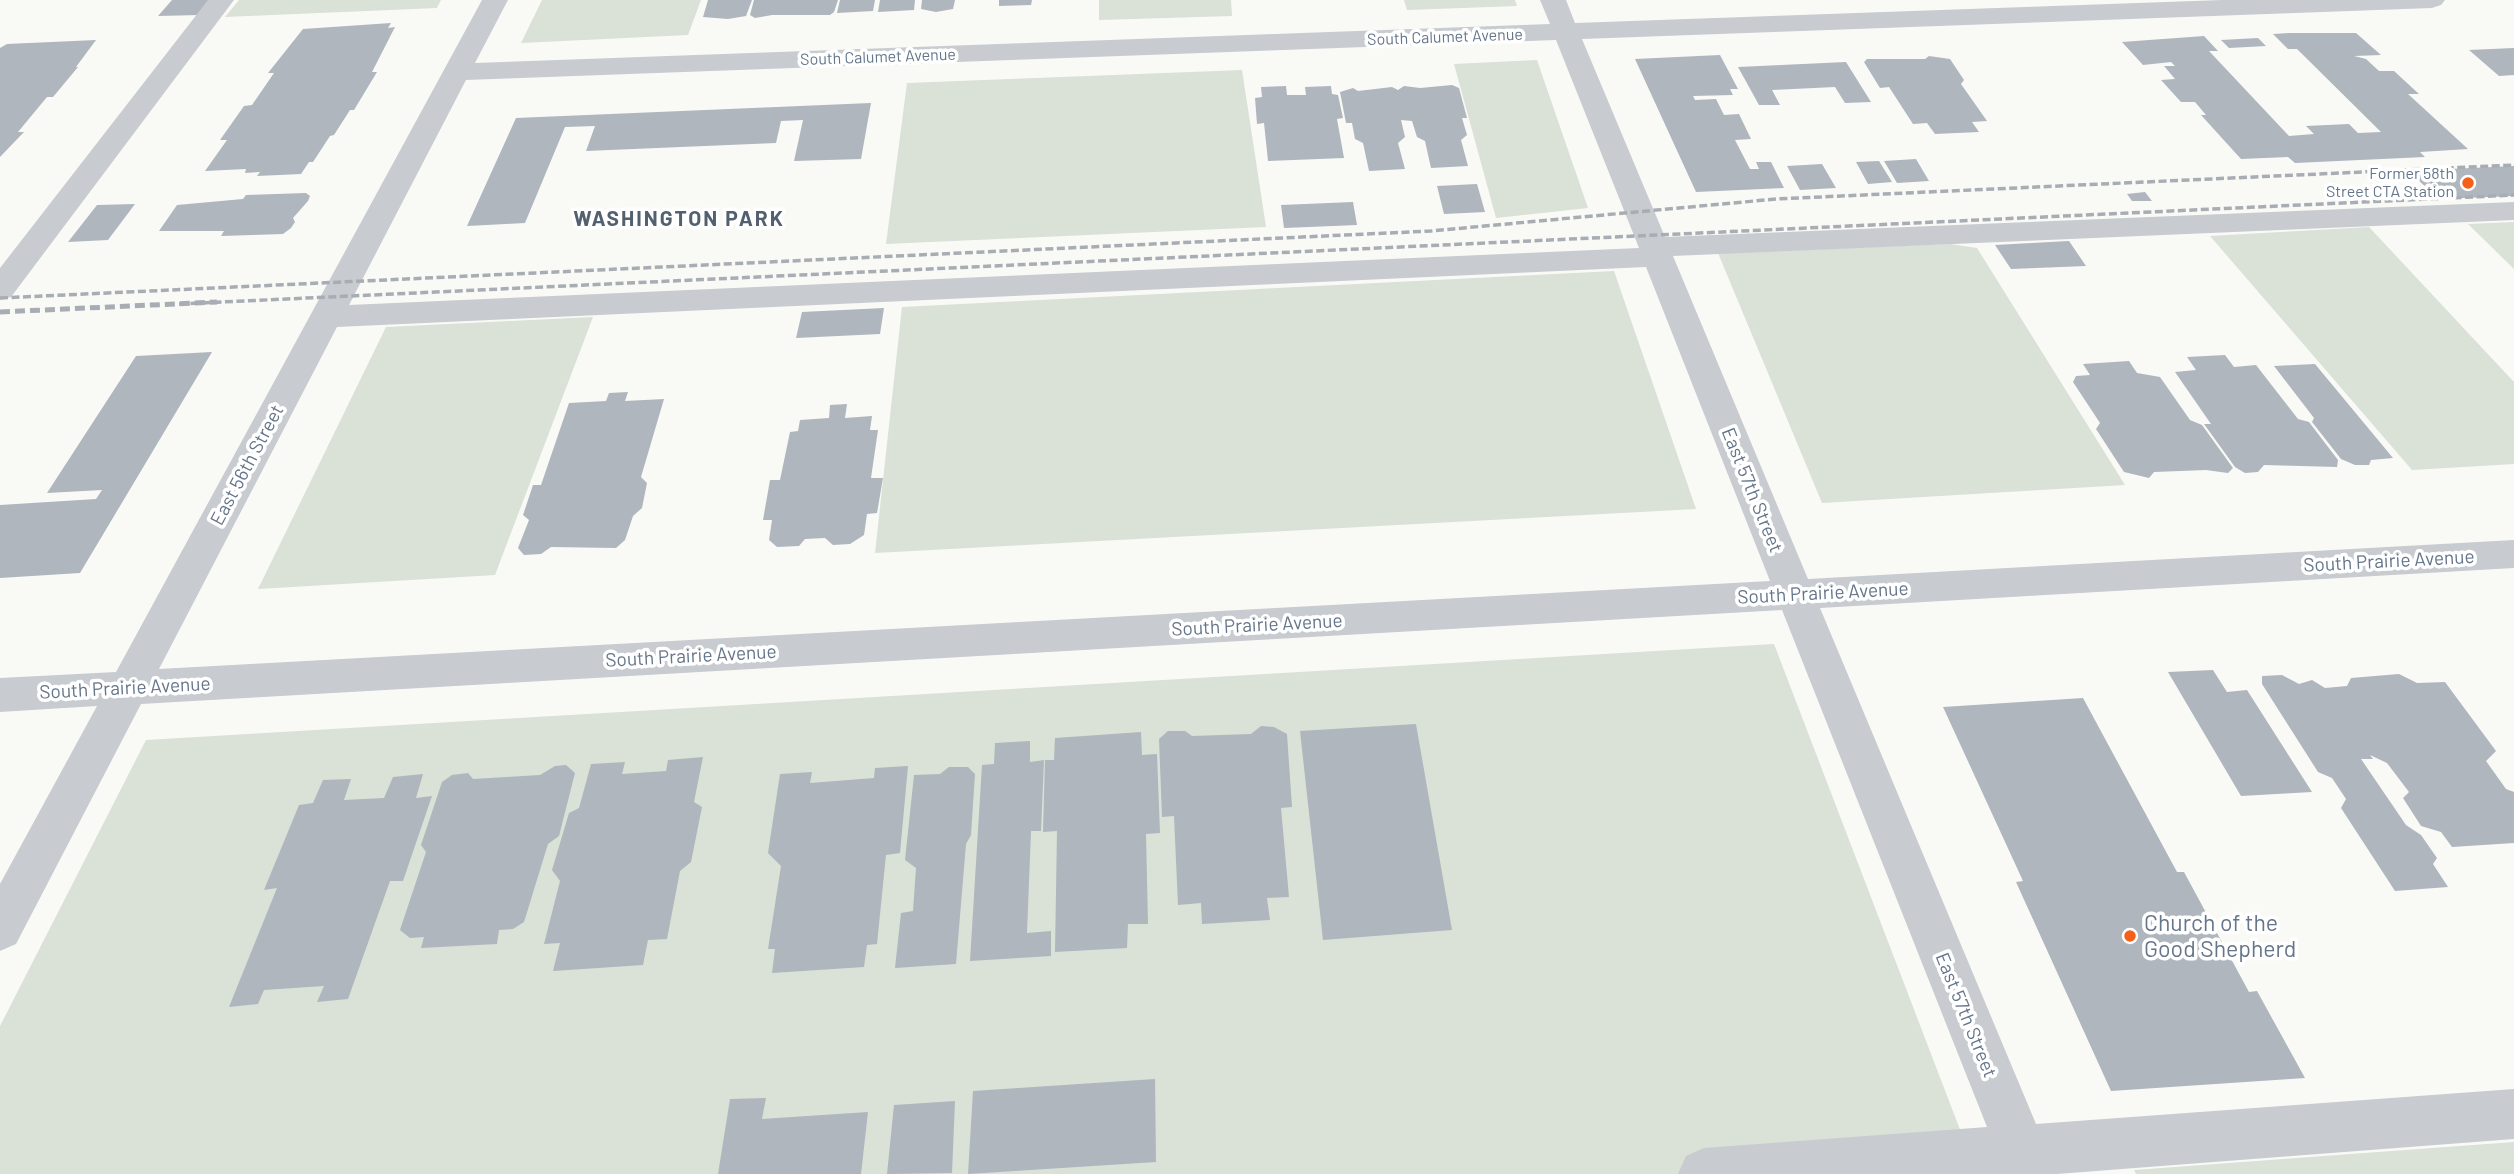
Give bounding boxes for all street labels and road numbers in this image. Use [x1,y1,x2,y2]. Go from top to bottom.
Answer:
street label: South Calumet Avenue [1367,25,1523,49]
street label: South Calumet Avenue [800,45,956,69]
street label: East 56th Street [206,401,288,529]
street label: East 57th Street [1717,424,1787,556]
street label: South Prairie Avenue [2303,545,2475,577]
street label: South Prairie Avenue [1737,577,1909,609]
street label: South Prairie Avenue [1171,609,1343,641]
street label: South Prairie Avenue [605,640,777,672]
street label: South Prairie Avenue [39,672,211,704]
street label: East 57th Street [1931,949,2001,1081]

